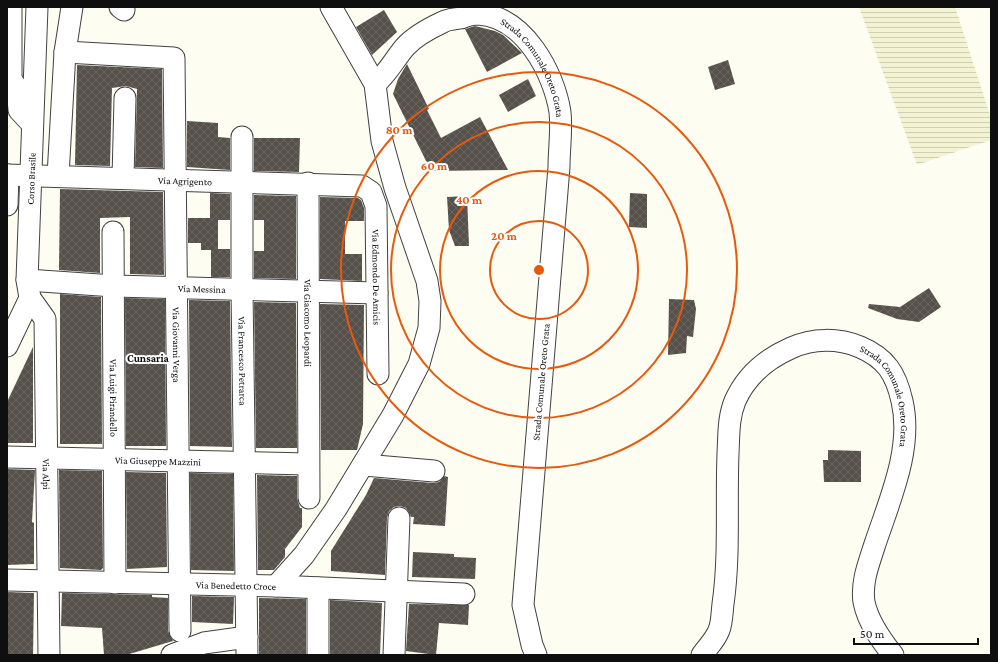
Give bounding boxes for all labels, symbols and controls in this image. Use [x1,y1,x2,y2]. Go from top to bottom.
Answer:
street label: Strada Comunale Oreto Grata [499,15,566,118]
text: 80 m [386,123,413,137]
street label: Corso Brasile [24,152,37,205]
text: 60 m [421,159,448,173]
street label: Via Agrigento [158,174,212,187]
text: 40 m [456,193,483,207]
street label: Via Edmondo De Amicis [371,229,383,325]
text: 20 m [491,229,518,243]
centre of rings [532,263,546,277]
street label: Via Giacomo Leopardi [303,279,314,367]
street label: Via Messina [178,282,226,294]
street label: Via Giovanni Verga [171,307,183,383]
street label: Via Francesco Petrarca [237,316,249,406]
street label: Strada Comunale Oreto Grata [530,323,552,441]
street label: Strada Comunale Oreto Grata [858,342,910,448]
district label: Cunsaria [127,352,170,364]
street label: Via Luigi Pirandello [108,359,120,437]
street label: Via Giuseppe Mazzini [115,454,202,467]
street label: Via Alpi [41,459,53,490]
street label: Via Benedetto Croce [196,579,277,592]
scale bar [854,620,978,646]
text: 50 m [860,627,885,641]

